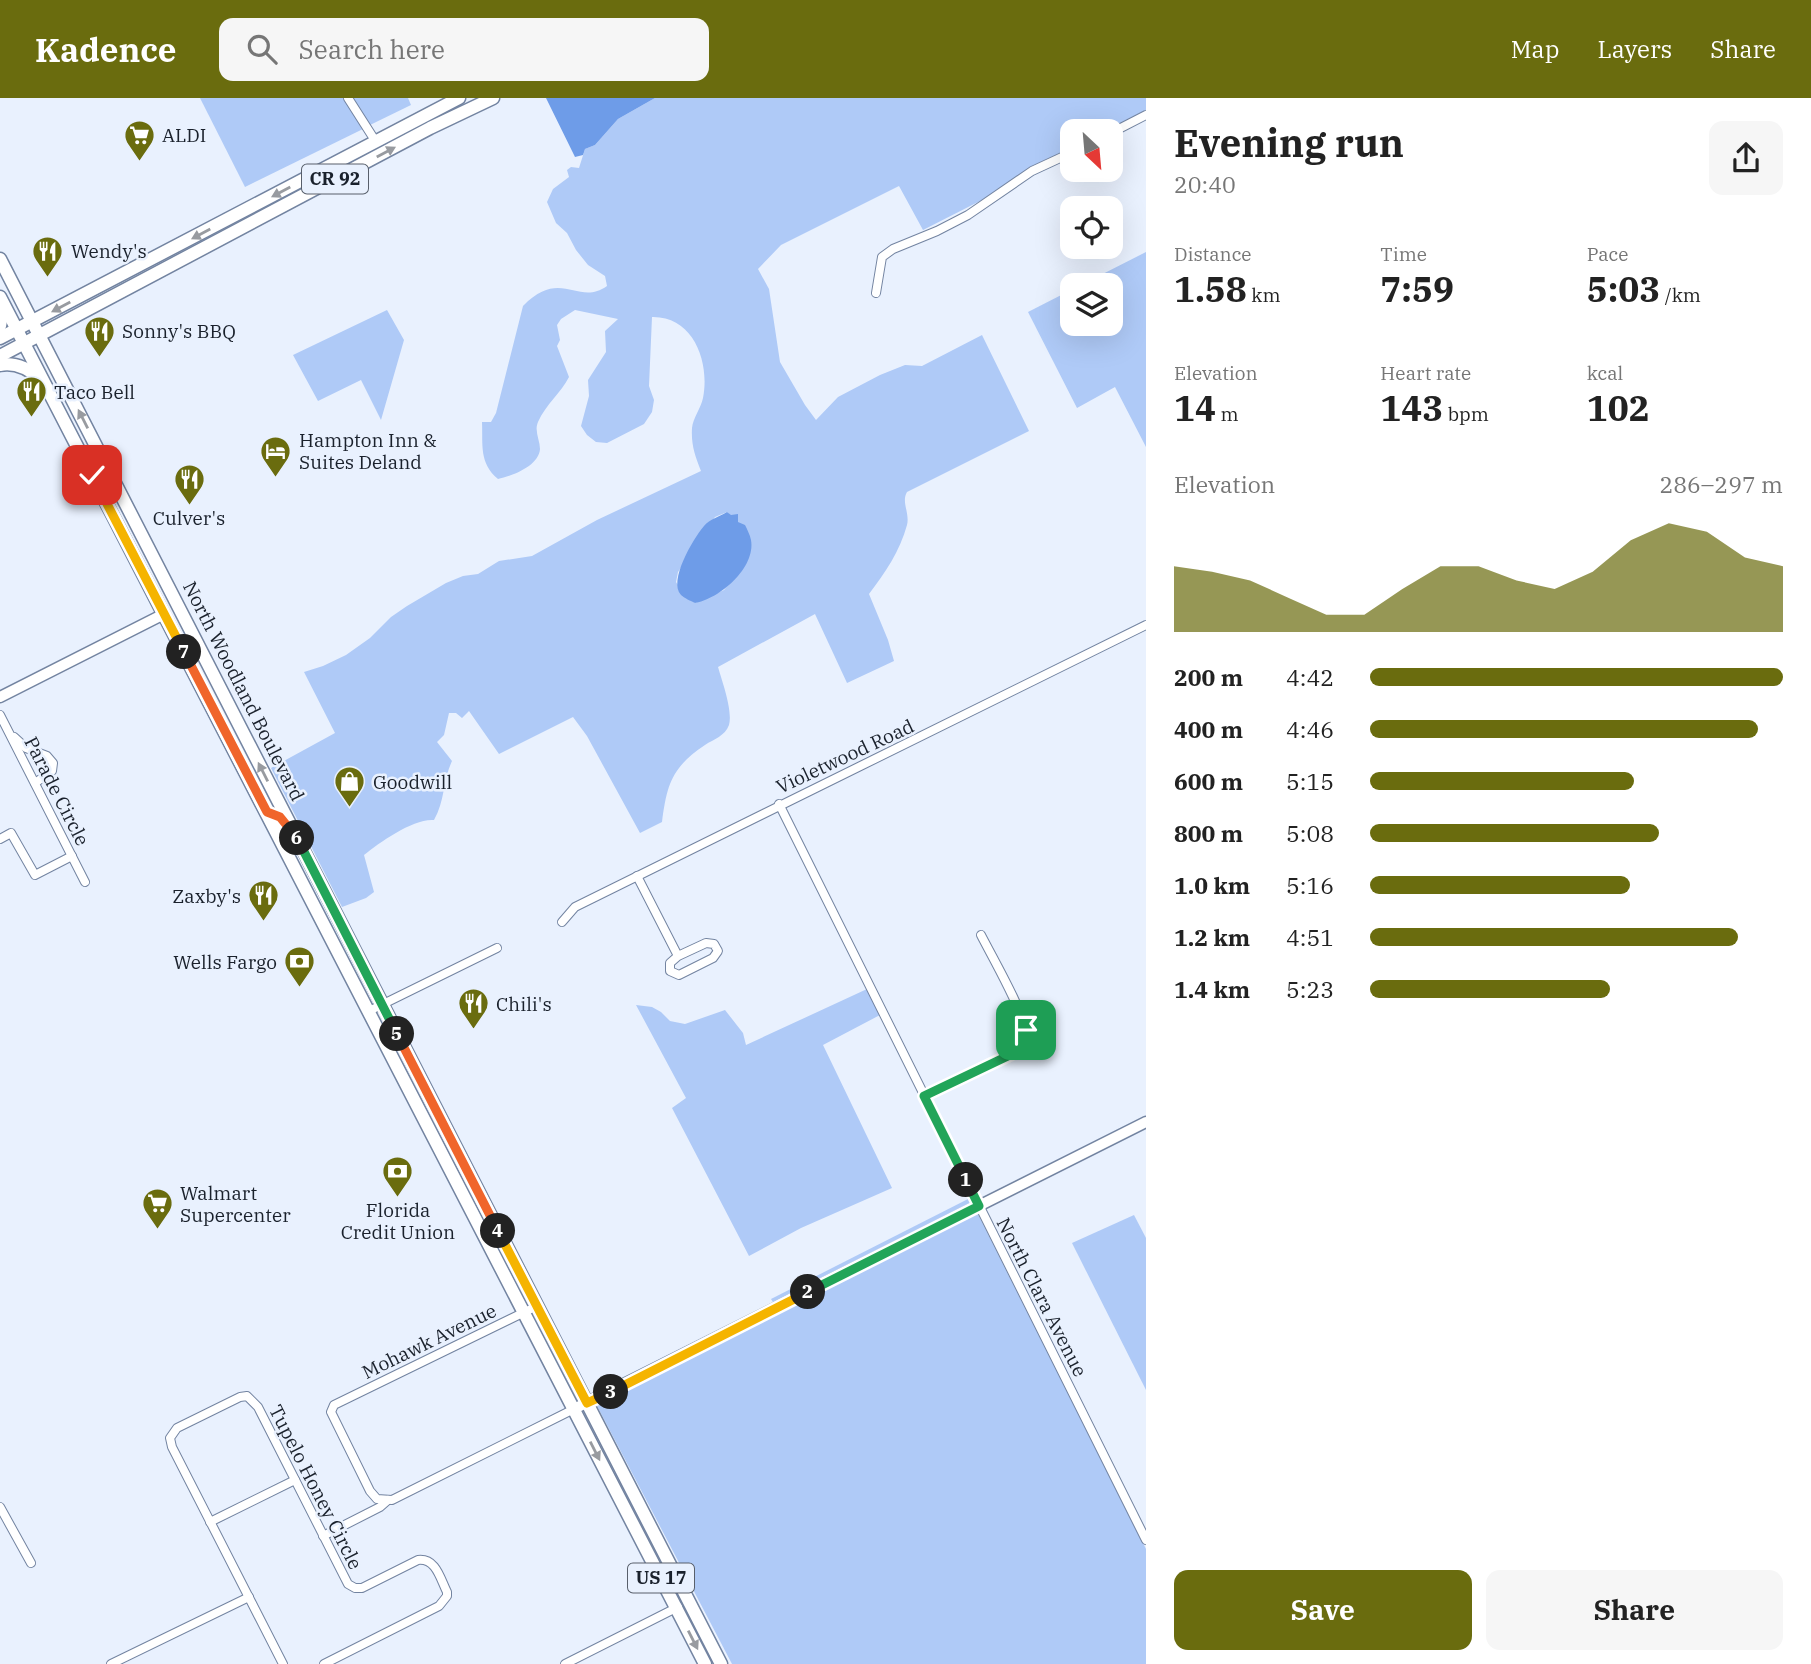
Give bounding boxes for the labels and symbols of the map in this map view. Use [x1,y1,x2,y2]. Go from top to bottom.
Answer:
supermarket icon: ALDI [122,118,156,162]
north arrow [1060,119,1124,182]
place label: ALDI [162,123,206,147]
one-way arrow [377,146,397,158]
road number: CR 92 [302,164,368,194]
one-way arrow [271,186,291,197]
one-way arrow [191,228,211,240]
restaurant icon: Wendy's [31,234,65,278]
place label: Wendy's [71,239,147,263]
one-way arrow [51,302,71,313]
restaurant icon: Sonny's BBQ [82,314,116,358]
place label: Sonny's BBQ [122,319,236,343]
restaurant icon: Taco Bell [14,375,48,419]
place label: Taco Bell [54,380,135,404]
one-way arrow [77,408,89,428]
place label: Hampton Inn & Suites Deland [299,428,437,474]
hotel icon: Hampton Inn & Suites Deland [259,434,293,478]
pin [62,445,122,505]
restaurant icon: Culver's [172,462,206,506]
place label: Culver's [153,506,225,530]
street label: North Woodland Boulevard [178,577,310,805]
pin: 7 [166,634,202,670]
street label: Violetwood Road [772,714,918,798]
street label: Parade Circle [19,732,95,850]
one-way arrow [258,762,269,782]
shop icon: Goodwill [333,765,367,809]
place label: Goodwill [373,770,453,794]
pin: 6 [280,820,314,856]
restaurant icon: Zaxby's [247,879,281,923]
place label: Zaxby's [172,884,241,908]
bank icon: Wells Fargo [283,945,317,989]
place label: Wells Fargo [173,950,277,974]
restaurant icon: Chili's [456,987,490,1031]
place label: Chili's [496,992,552,1016]
pin [996,1000,1056,1060]
pin: 5 [380,1016,414,1052]
bank icon: Florida Credit Union [381,1154,415,1198]
pin: 1 [948,1162,984,1198]
place label: Walmart Supercenter [180,1181,291,1227]
supermarket icon: Walmart Supercenter [140,1187,174,1231]
place label: Florida Credit Union [341,1198,455,1244]
street label: North Clara Avenue [991,1213,1093,1381]
pin: 4 [480,1214,516,1248]
pin: 2 [790,1274,826,1310]
street label: Mohawk Avenue [358,1298,500,1384]
pin: 3 [594,1374,628,1410]
street label: Tupelo Honey Circle [264,1401,368,1573]
one-way arrow [590,1441,601,1461]
road number: US 17 [628,1563,694,1592]
one-way arrow [687,1630,698,1650]

